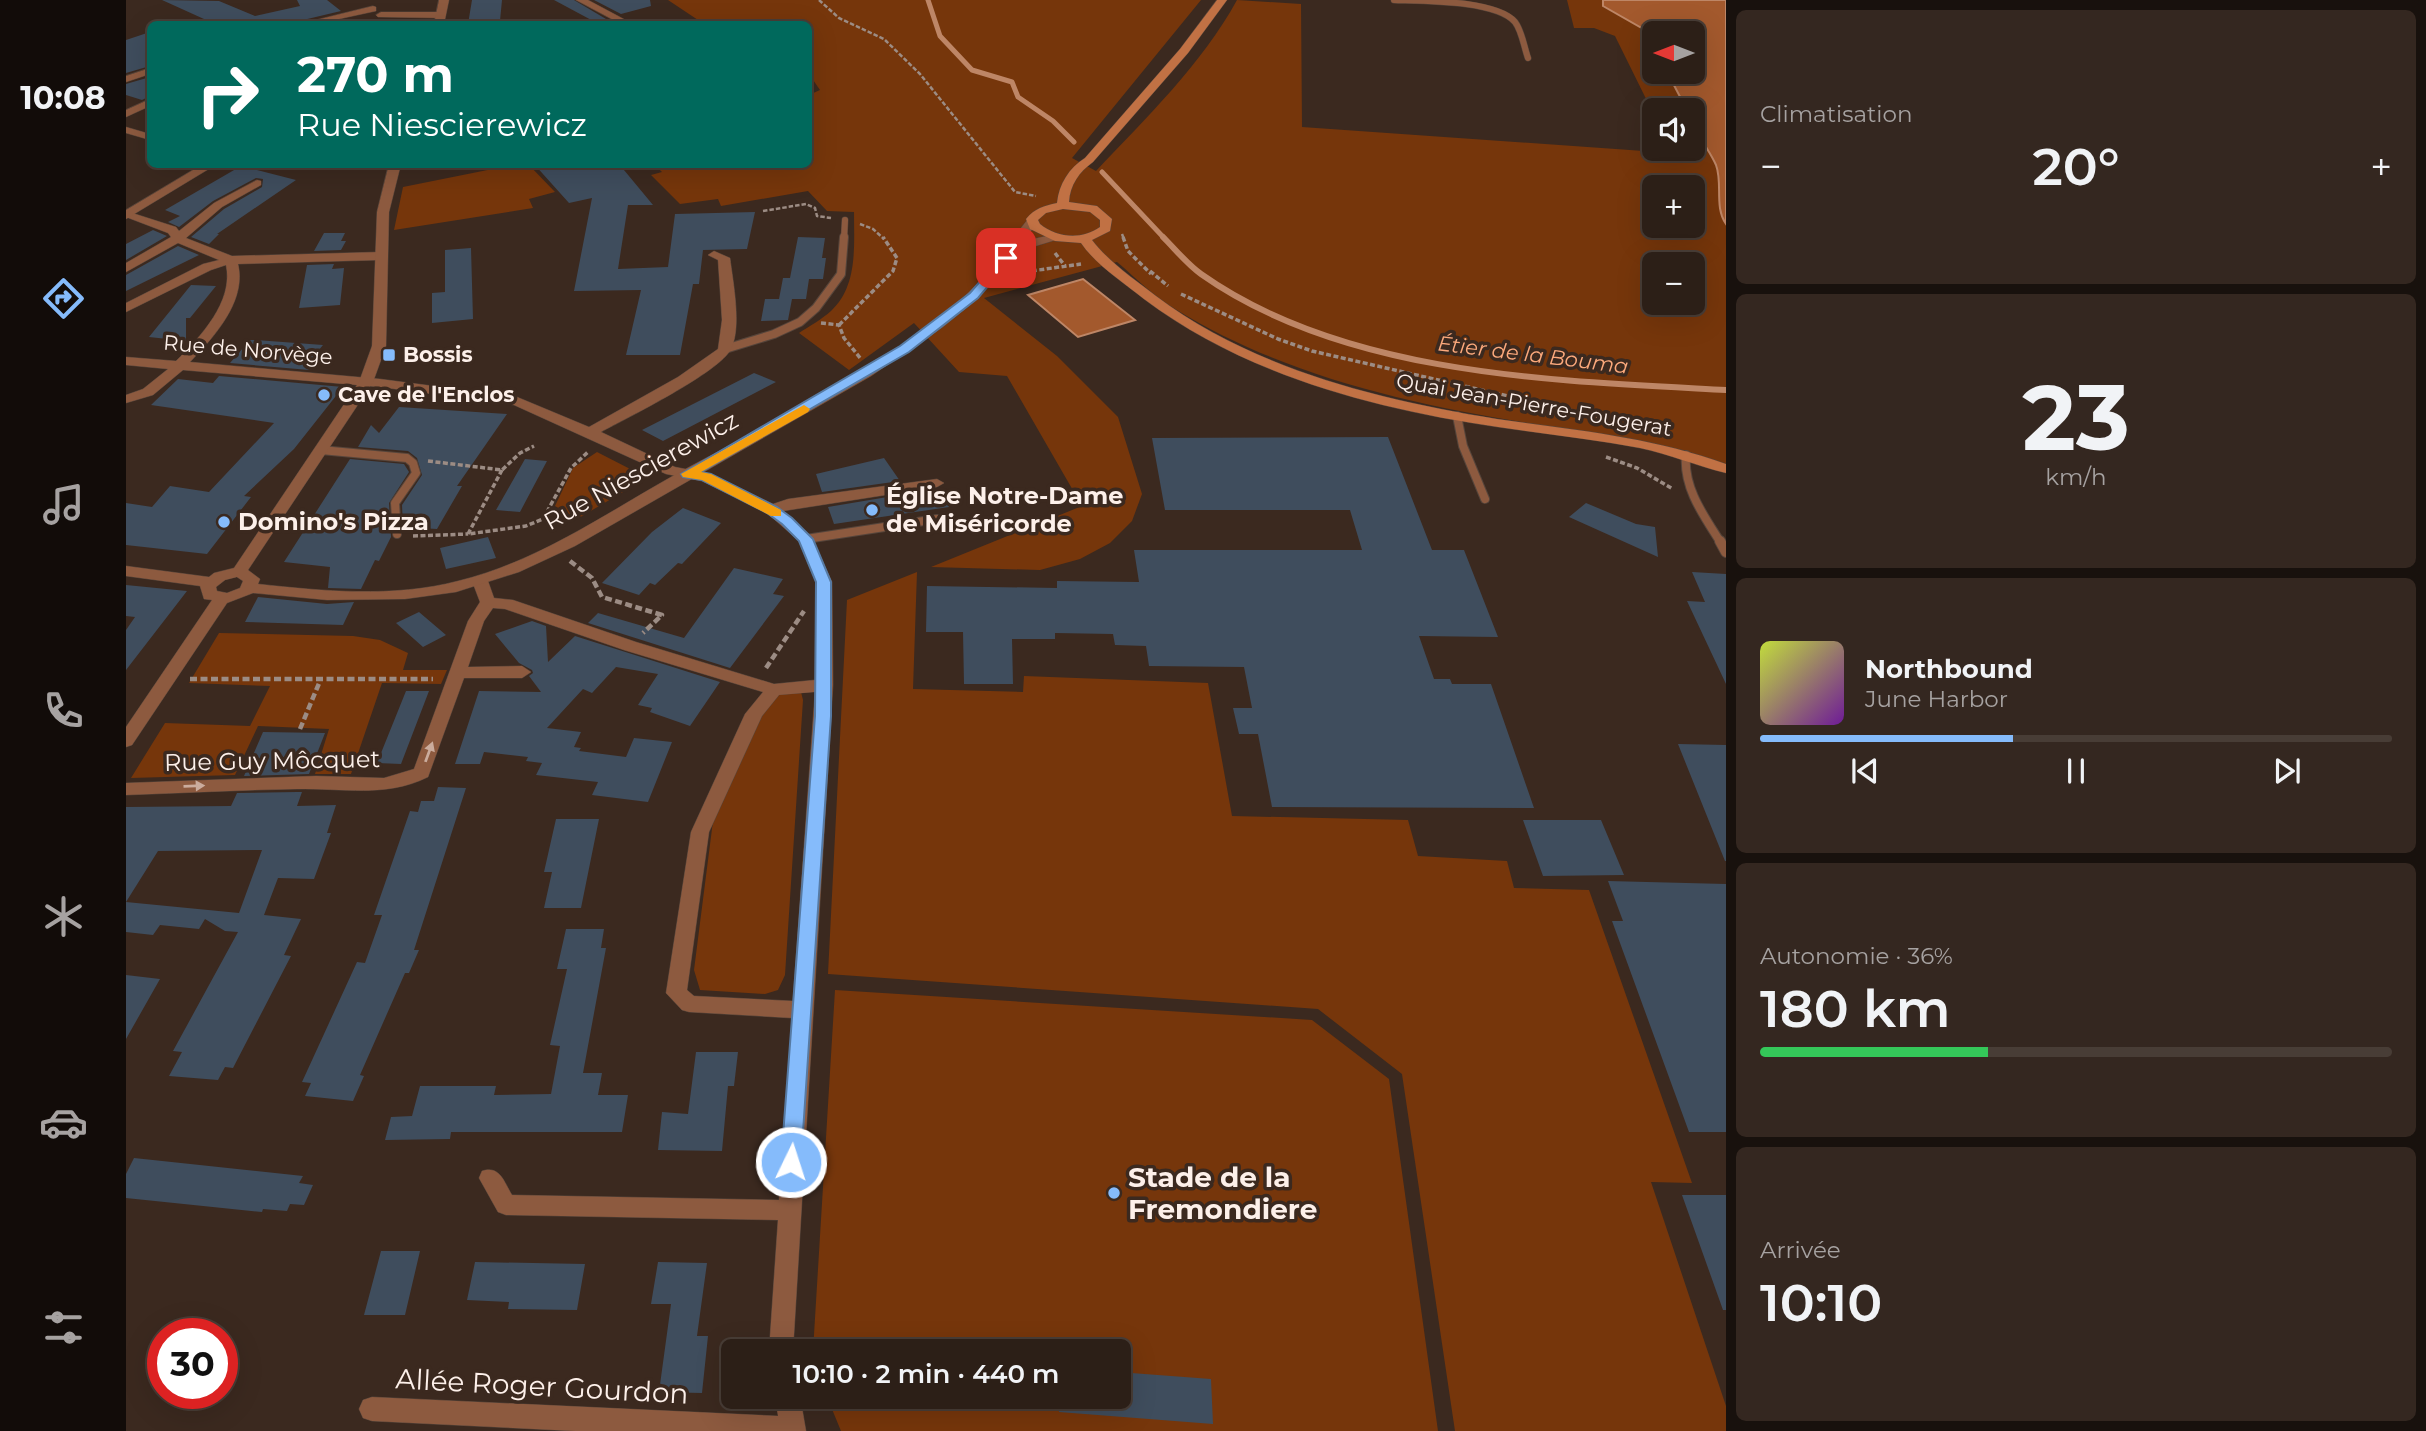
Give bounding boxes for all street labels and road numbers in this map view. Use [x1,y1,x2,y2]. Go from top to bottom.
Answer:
street label: Rue de Norvège [162,330,334,369]
street label: Quai Jean-Pierre-Fougerat [1394,368,1674,441]
street label: Rue Niescierewicz [539,405,743,536]
street label: Rue Guy Môcquet [164,744,381,777]
street label: Allée Roger Gourdon [395,1361,689,1411]

